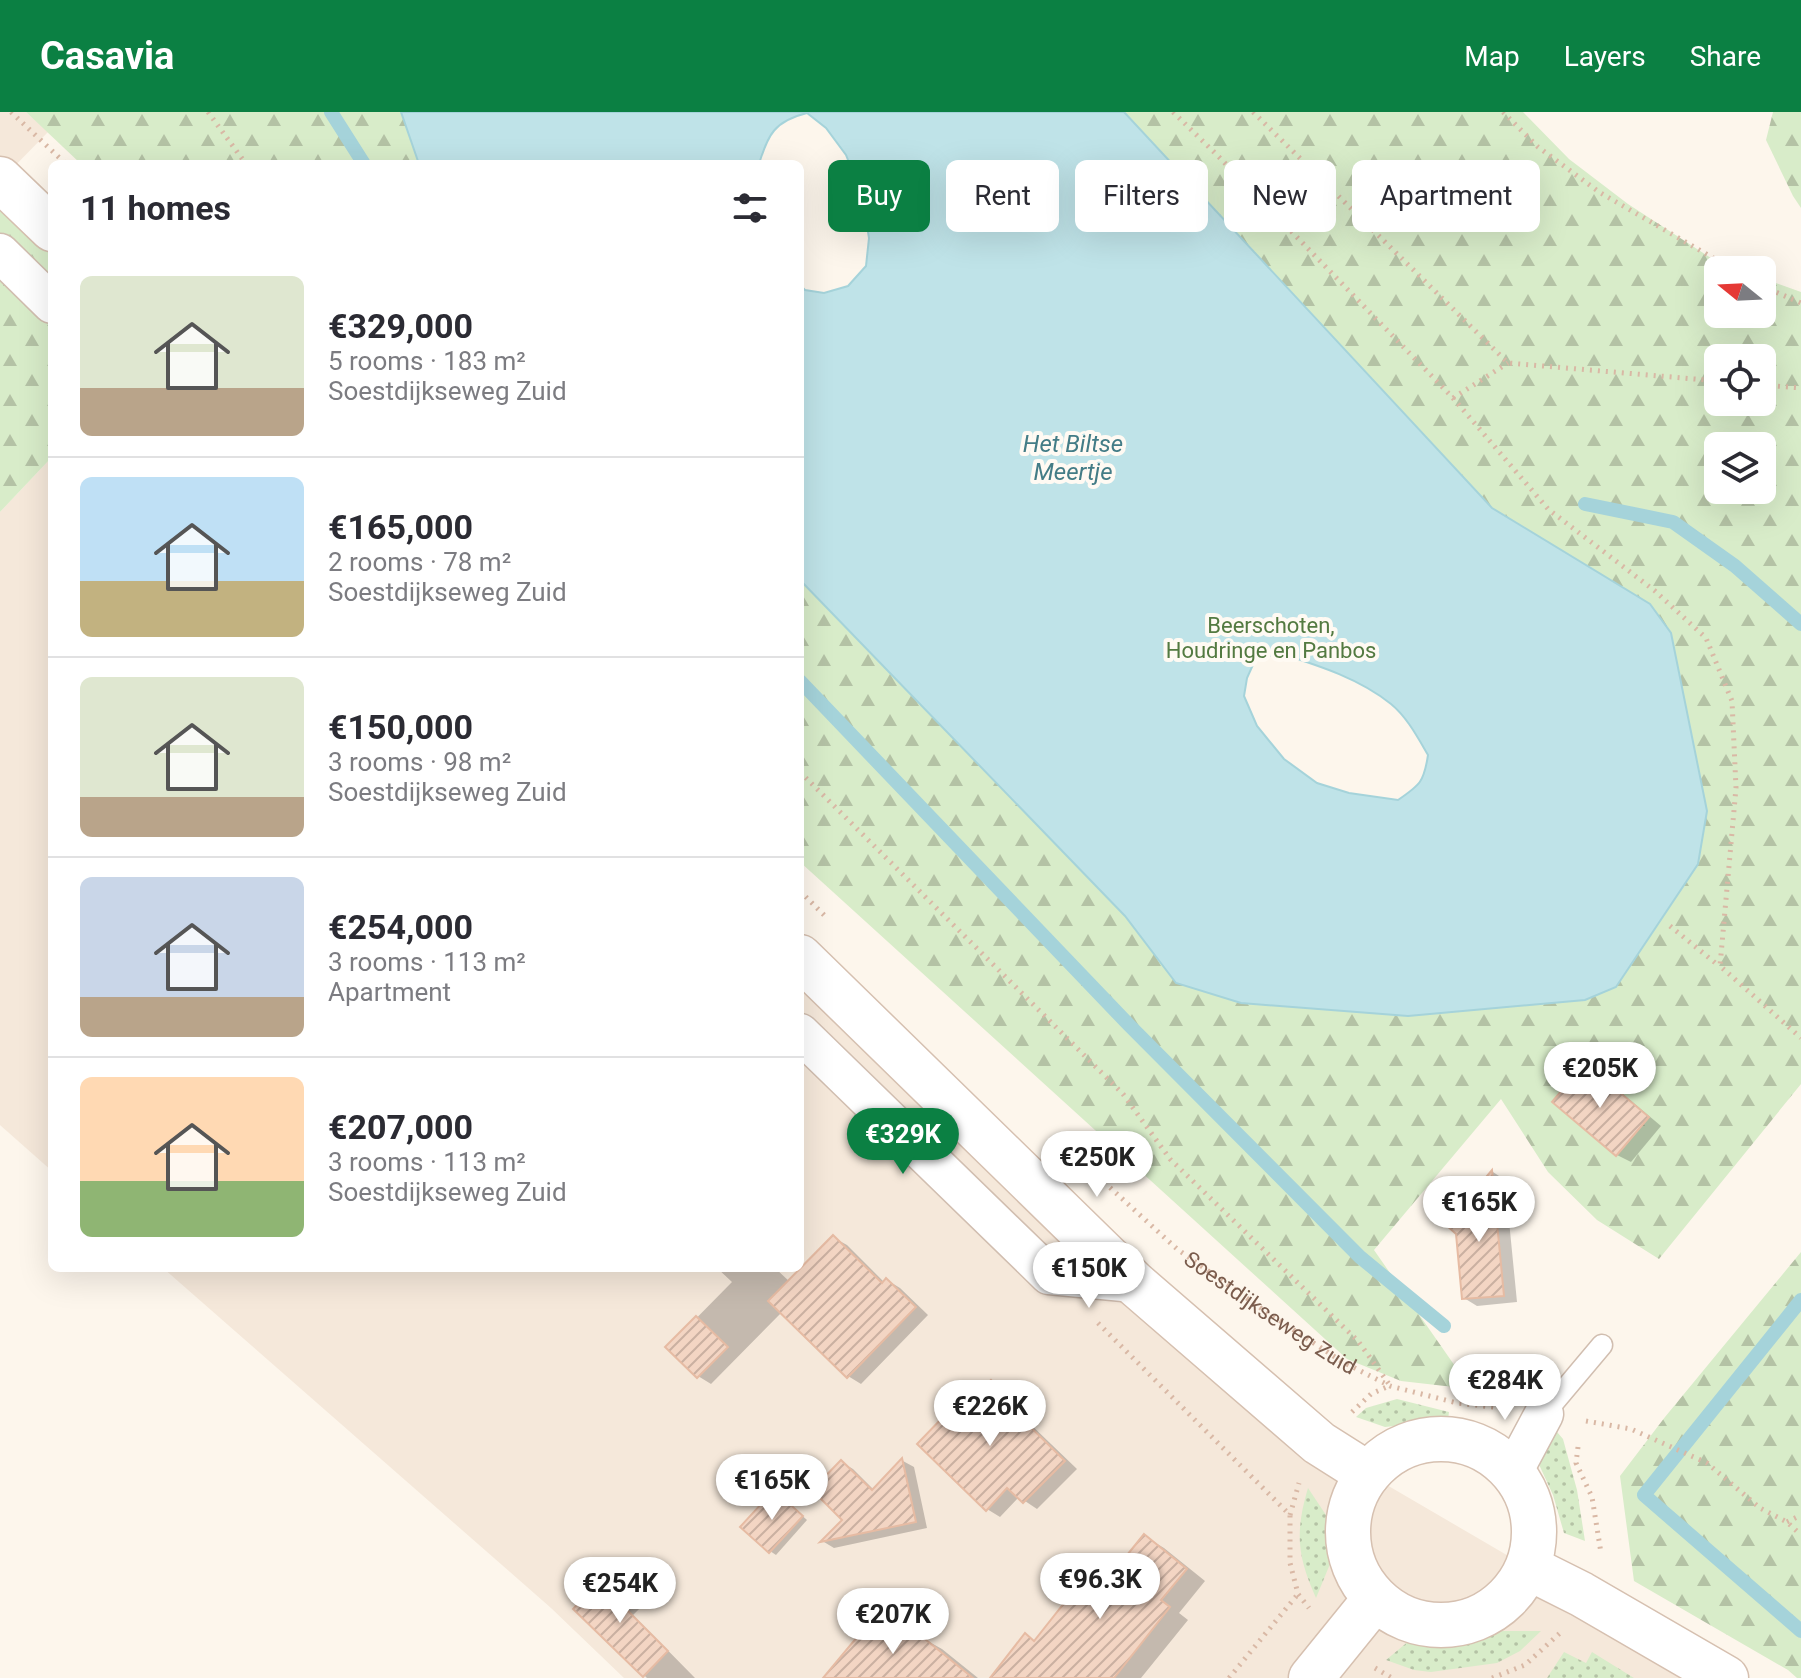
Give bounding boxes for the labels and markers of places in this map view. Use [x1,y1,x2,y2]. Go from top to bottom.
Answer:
pin: €205K [1544,1042,1656,1110]
pin: €329K [847,1108,959,1176]
pin: €250K [1041,1131,1153,1199]
pin: €165K [1423,1176,1535,1244]
pin: €150K [1033,1242,1145,1310]
pin: €284K [1449,1354,1561,1422]
pin: €226K [934,1380,1046,1448]
pin: €165K [716,1454,828,1522]
pin: €96.3K [1035,1553,1165,1621]
pin: €254K [564,1557,676,1625]
pin: €207K [837,1588,949,1656]

